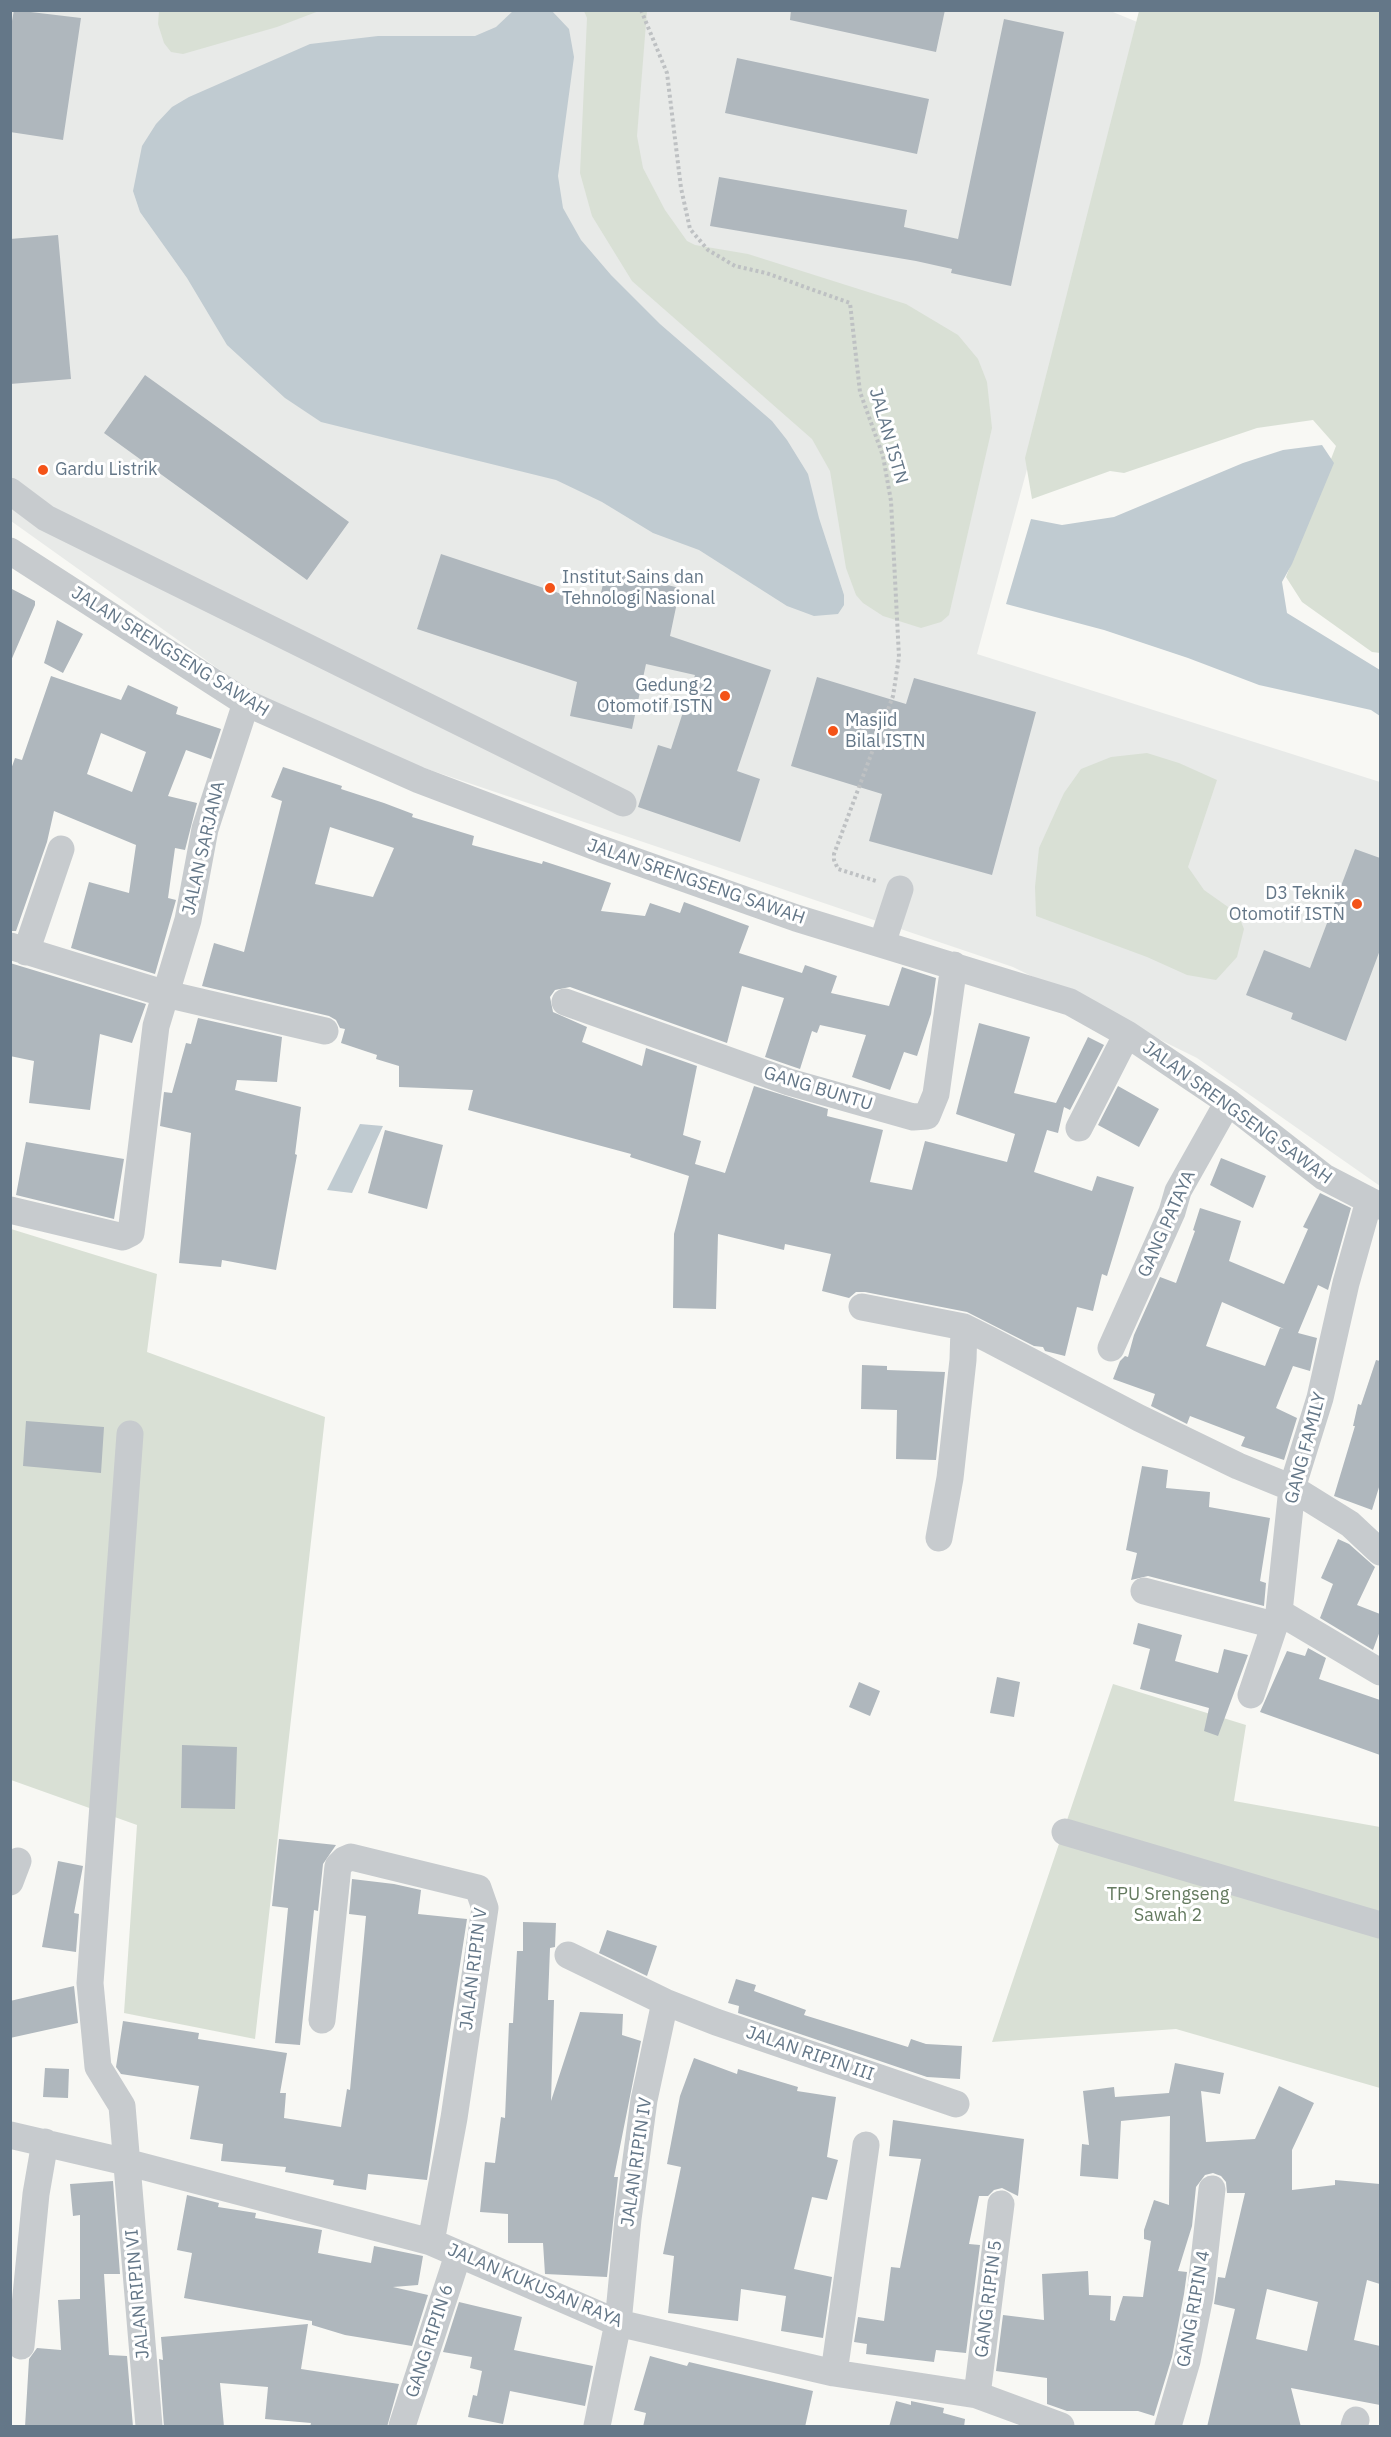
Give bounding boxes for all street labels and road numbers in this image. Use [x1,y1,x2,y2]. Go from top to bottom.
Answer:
street label: JALAN ISTN [864,385,912,487]
street label: JALAN SRENGSENG SAWAH [67,582,273,722]
street label: JALAN SARJANA [178,779,230,917]
street label: JALAN SRENGSENG SAWAH [584,835,808,929]
street label: JALAN SRENGSENG SAWAH [1138,1037,1336,1189]
street label: GANG BUNTU [761,1062,875,1116]
street label: GANG PATAYA [1134,1167,1200,1281]
street label: GANG FAMILY [1281,1390,1331,1506]
street label: JALAN RIPIN V [456,1907,492,2031]
street label: JALAN RIPIN III [743,2022,877,2086]
street label: JALAN RIPIN IV [617,2096,657,2228]
street label: JALAN RIPIN VI [122,2228,154,2360]
street label: JALAN KUKUSAN RAYA [444,2239,626,2333]
street label: GANG RIPIN 5 [971,2239,1007,2359]
street label: GANG RIPIN 4 [1173,2249,1215,2369]
street label: GANG RIPIN 6 [401,2281,459,2401]

